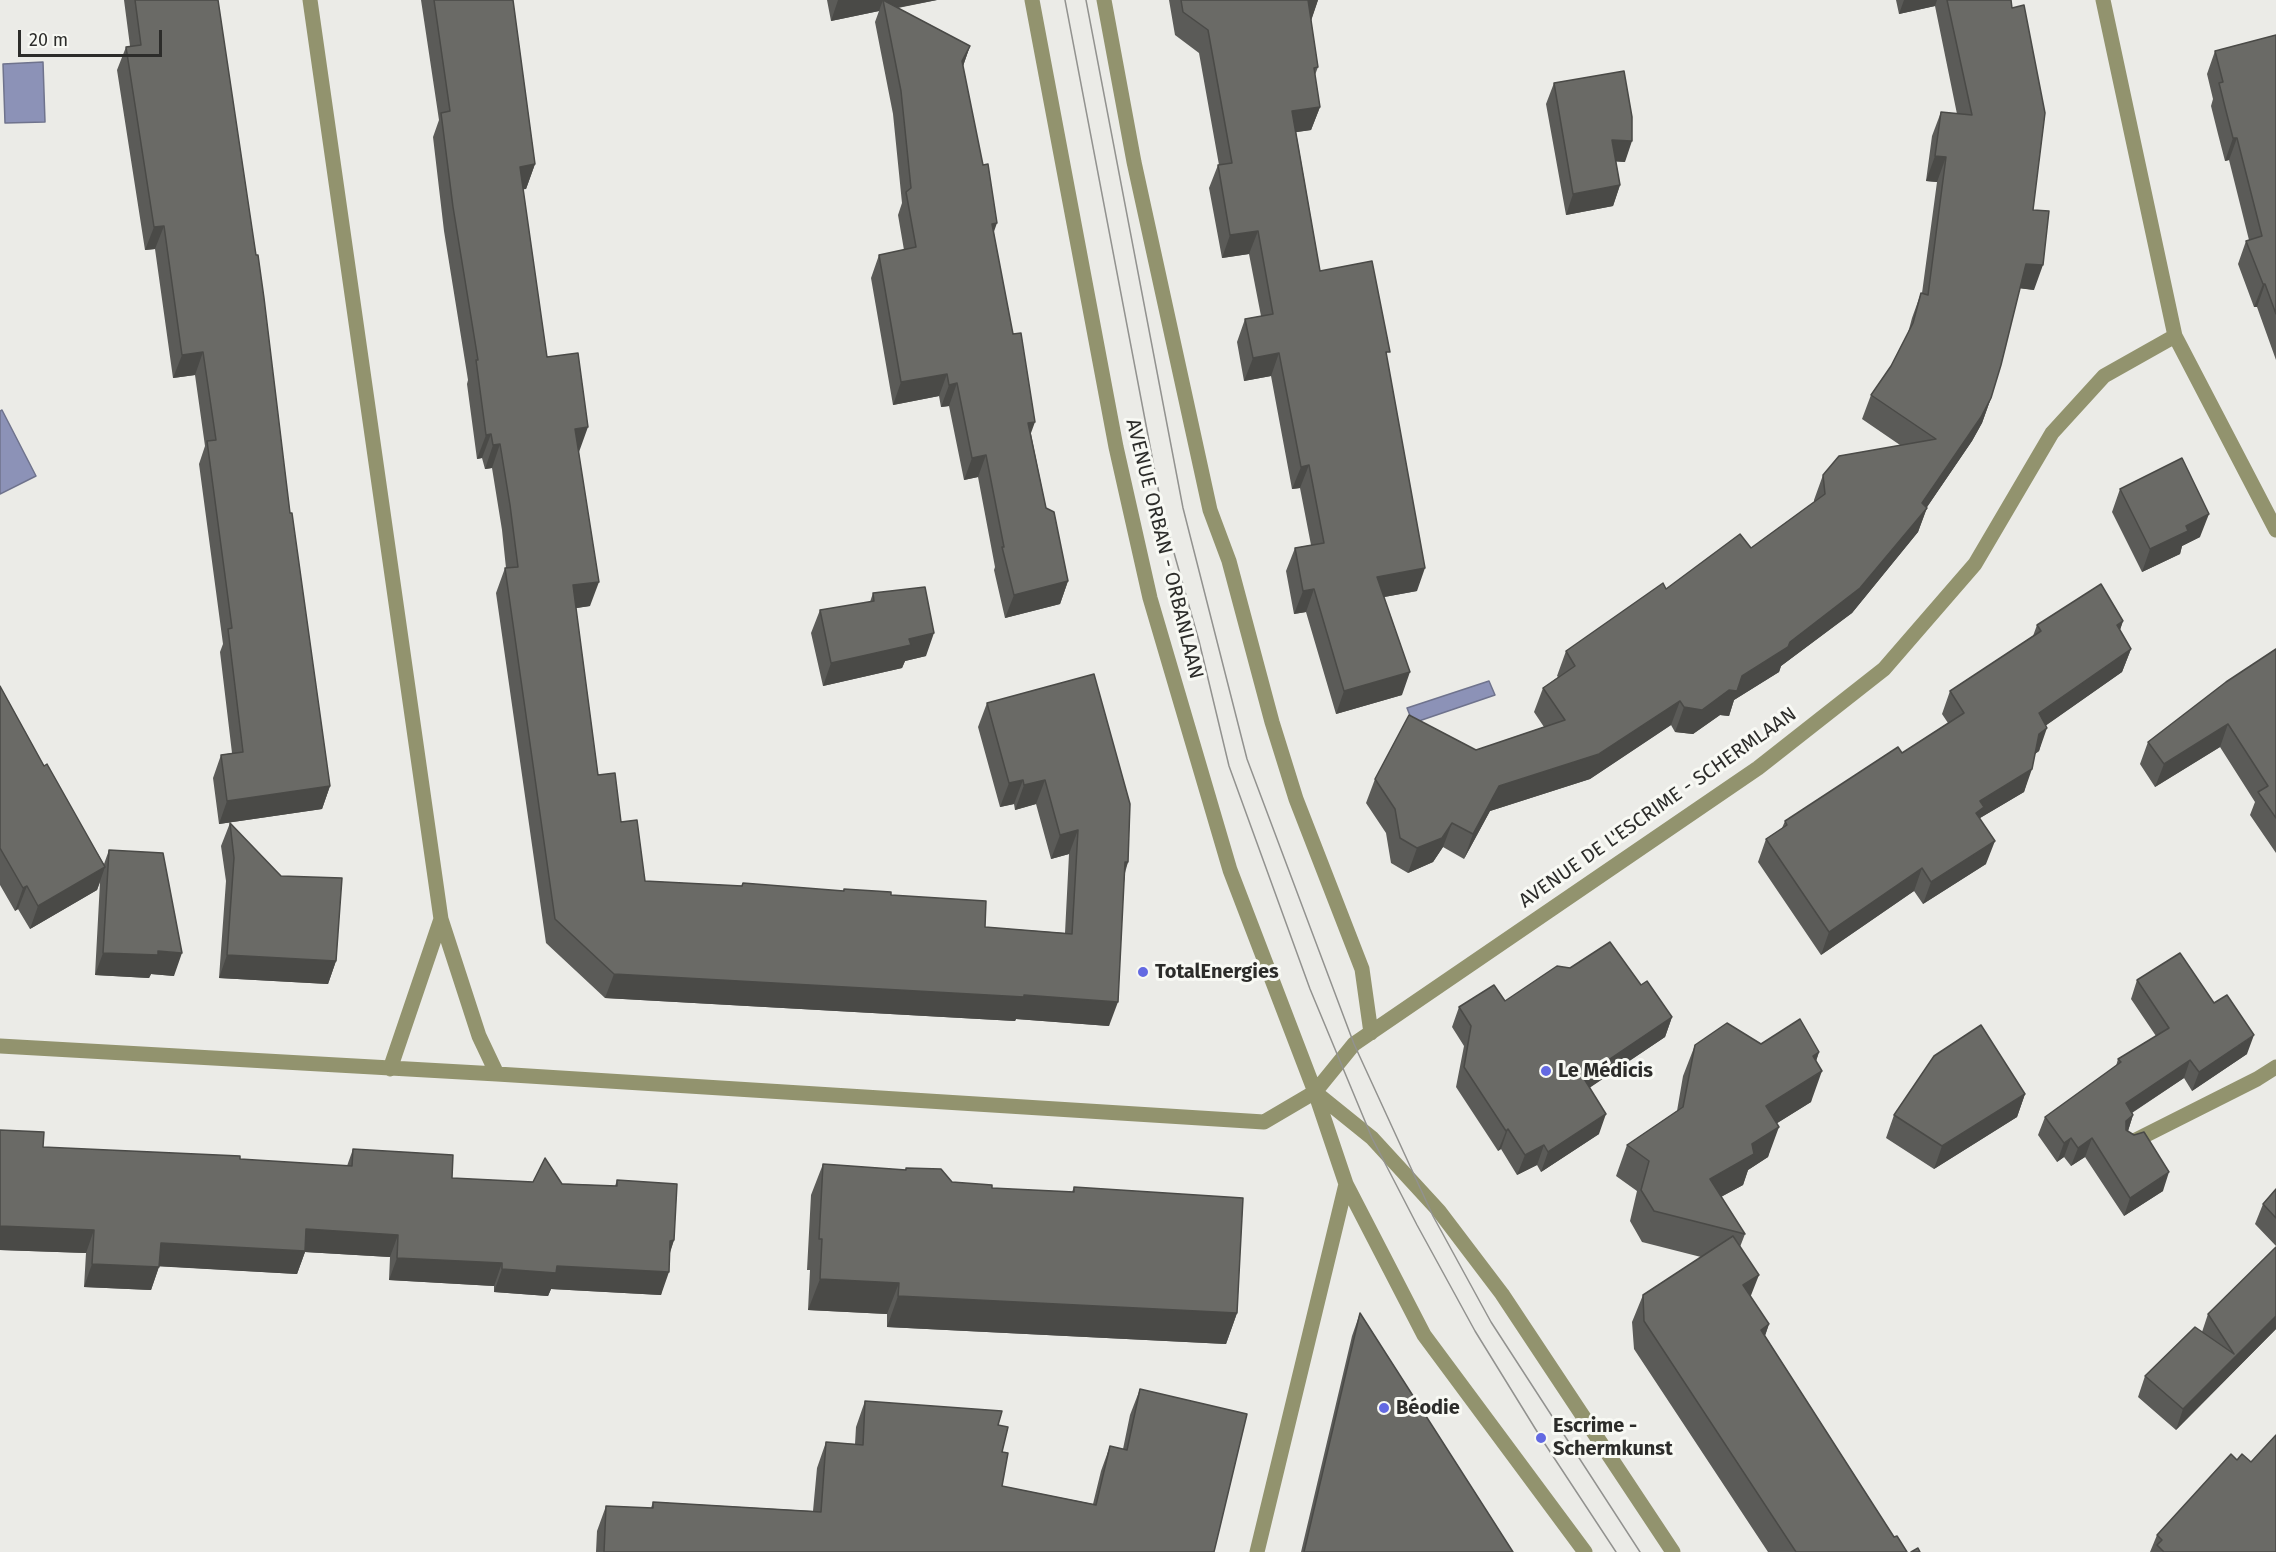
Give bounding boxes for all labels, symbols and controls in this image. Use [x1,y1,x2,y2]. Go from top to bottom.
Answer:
scale bar [21,18,165,56]
text: 20 m [29,29,68,51]
street label: AVENUE ORBAN - ORBANLAAN [1120,416,1208,682]
street label: AVENUE DE L'ESCRIME - SCHERMLAAN [1515,703,1801,913]
place label: TotalEnergies [1155,960,1279,984]
marker: TotalEnergies [1136,965,1150,979]
place label: Le Médicis [1558,1059,1653,1083]
marker: Le Médicis [1539,1064,1553,1078]
place label: Béodie [1396,1396,1460,1420]
marker: Béodie [1377,1401,1391,1415]
place label: Escrime - Schermkunst [1553,1414,1673,1461]
marker: Escrime - Schermkunst [1534,1431,1548,1445]

